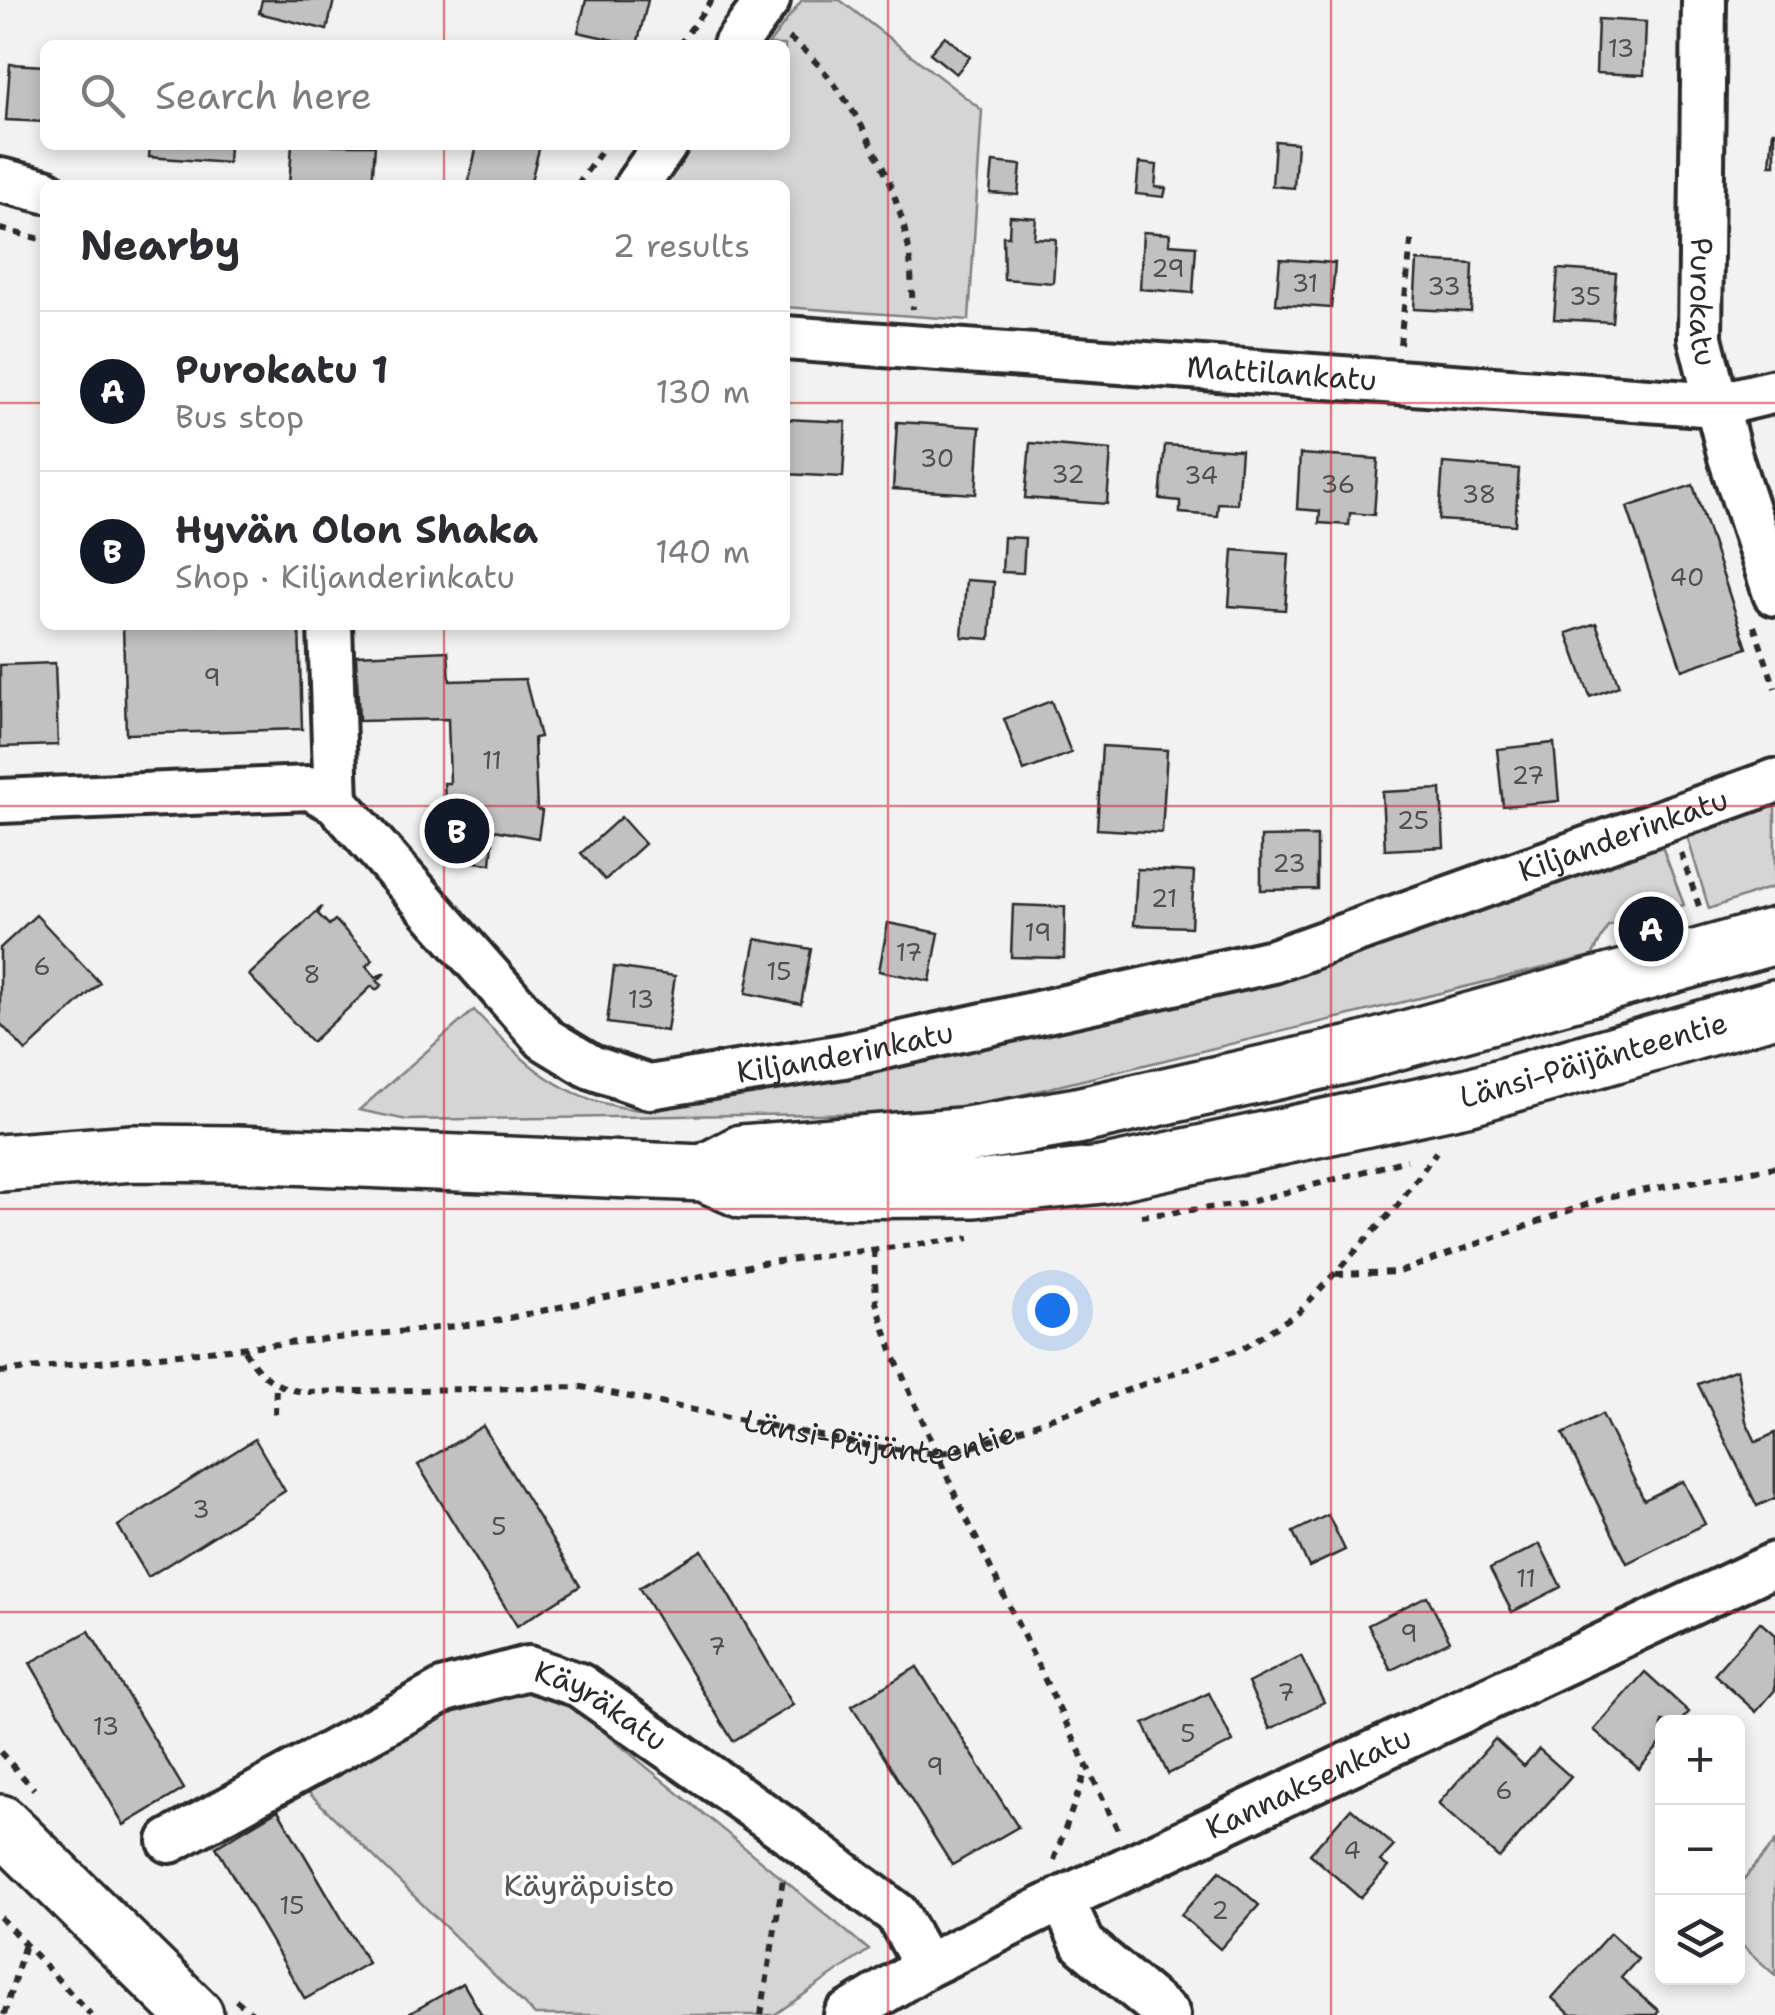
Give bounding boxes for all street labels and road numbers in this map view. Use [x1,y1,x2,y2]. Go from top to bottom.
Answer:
street label: Purokatu [1680,237,1727,371]
street label: Mattilankatu [1185,346,1378,400]
street label: Kiljanderinkatu [1513,778,1734,891]
street label: Länsi-Päijänteentie [1456,1002,1732,1118]
street label: Kiljanderinkatu [734,1011,957,1093]
street label: Länsi-Päijänteentie [740,1400,1021,1475]
street label: Käyräkatu [529,1651,675,1761]
street label: Kannaksenkatu [1199,1717,1418,1849]

